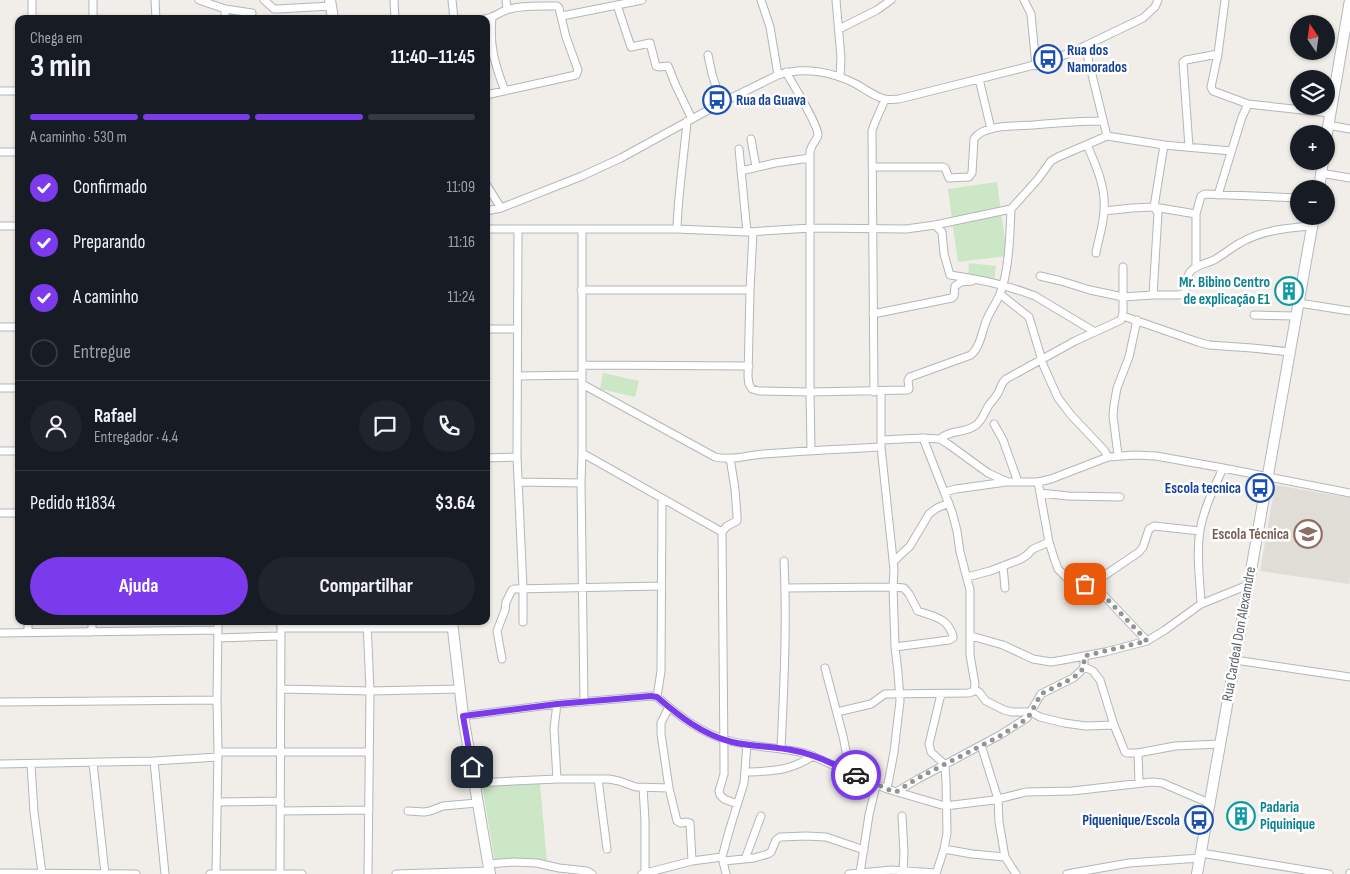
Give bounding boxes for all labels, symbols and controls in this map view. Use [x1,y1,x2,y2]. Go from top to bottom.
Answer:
north arrow [1290,15,1335,60]
map controls [1290,15,1335,225]
text: Chega em [30,29,83,48]
place label: Rua dos Namorados [1067,41,1127,77]
bus stop icon: Rua dos Namorados [1033,44,1063,74]
text: 11:40–11:45 [391,46,475,69]
text: 3 min [30,47,91,86]
button: layers [1290,70,1335,115]
bus stop icon: Rua da Guava [702,85,732,115]
place label: Rua da Guava [736,91,806,110]
button: + [1290,125,1335,170]
text: A caminho · 530 m [30,128,127,147]
icon: check [30,174,58,202]
text: Confirmado [73,176,147,199]
text: 11:09 [447,178,475,197]
button: − [1290,180,1335,225]
icon: check [30,229,58,257]
text: Preparando [73,231,145,254]
text: 11:16 [448,233,475,252]
place label: Mr. Bibino Centro de explicação E1 [1179,273,1270,309]
building icon: Mr. Bibino Centro de explicação E1 [1274,276,1304,306]
icon: check [30,284,58,312]
text: A caminho [73,286,139,309]
text: 11:24 [448,288,475,307]
text: Entregue [73,341,131,364]
button: person [30,400,82,452]
button: chat [359,400,411,452]
button: phone [423,400,475,452]
text: Rafael [94,405,136,428]
text: Entregador · 4.4 [94,428,178,447]
bus stop icon: Escola tecnica [1245,473,1275,503]
place label: Escola tecnica [1165,479,1241,498]
text: Pedido #1834 [30,492,116,515]
text: $3.64 [435,492,475,515]
school or university icon: Escola Técnica [1293,519,1323,549]
place label: Escola Técnica [1212,525,1289,544]
button: Ajuda [30,557,248,615]
button: Compartilhar [258,557,475,615]
pin [1064,563,1106,605]
street label: Rua Cardeal Don Alexamdre [1218,565,1260,703]
icon: bag [1071,570,1099,598]
pin [451,746,493,788]
courier [831,750,881,800]
icon: home [458,753,486,781]
icon: car [842,761,870,789]
place label: Padaria Piquinique [1260,798,1315,834]
building icon: Padaria Piquinique [1226,801,1256,831]
bus stop icon: Piquenique/Escola [1184,805,1214,835]
place label: Piquenique/Escola [1082,811,1180,830]

